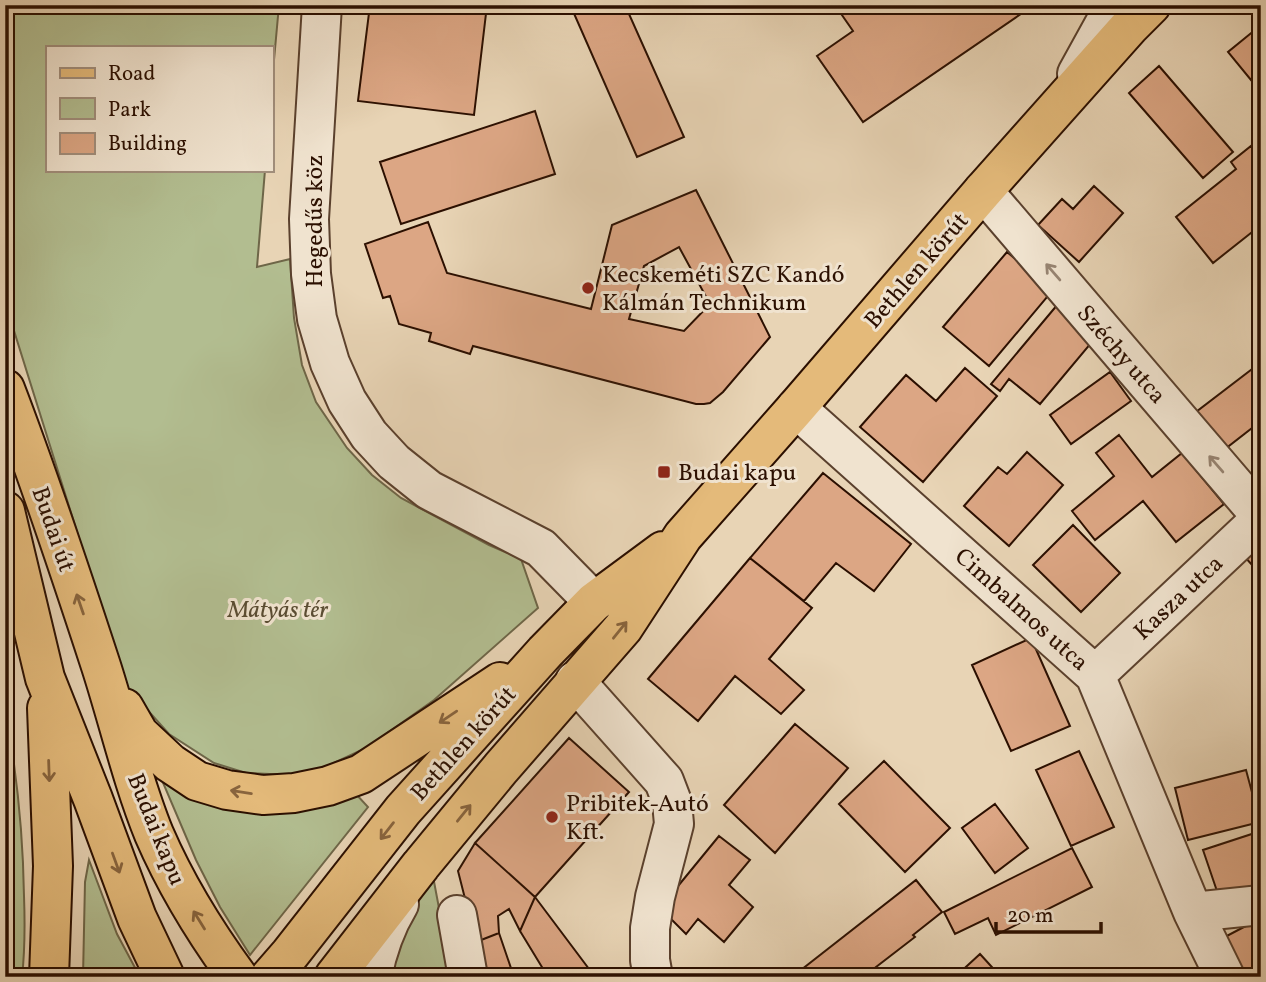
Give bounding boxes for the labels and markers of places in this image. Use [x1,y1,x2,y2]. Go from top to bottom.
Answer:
place label: Kecskeméti SZC Kandó Kálmán Technikum [602,259,845,321]
marker: Kecskeméti SZC Kandó Kálmán Technikum [580,280,596,296]
place label: Budai kapu [678,457,796,491]
marker: Budai kapu [656,464,672,480]
place label: Pribitek-Autó Kft. [566,788,709,850]
marker: Pribitek-Autó Kft. [544,809,560,825]

